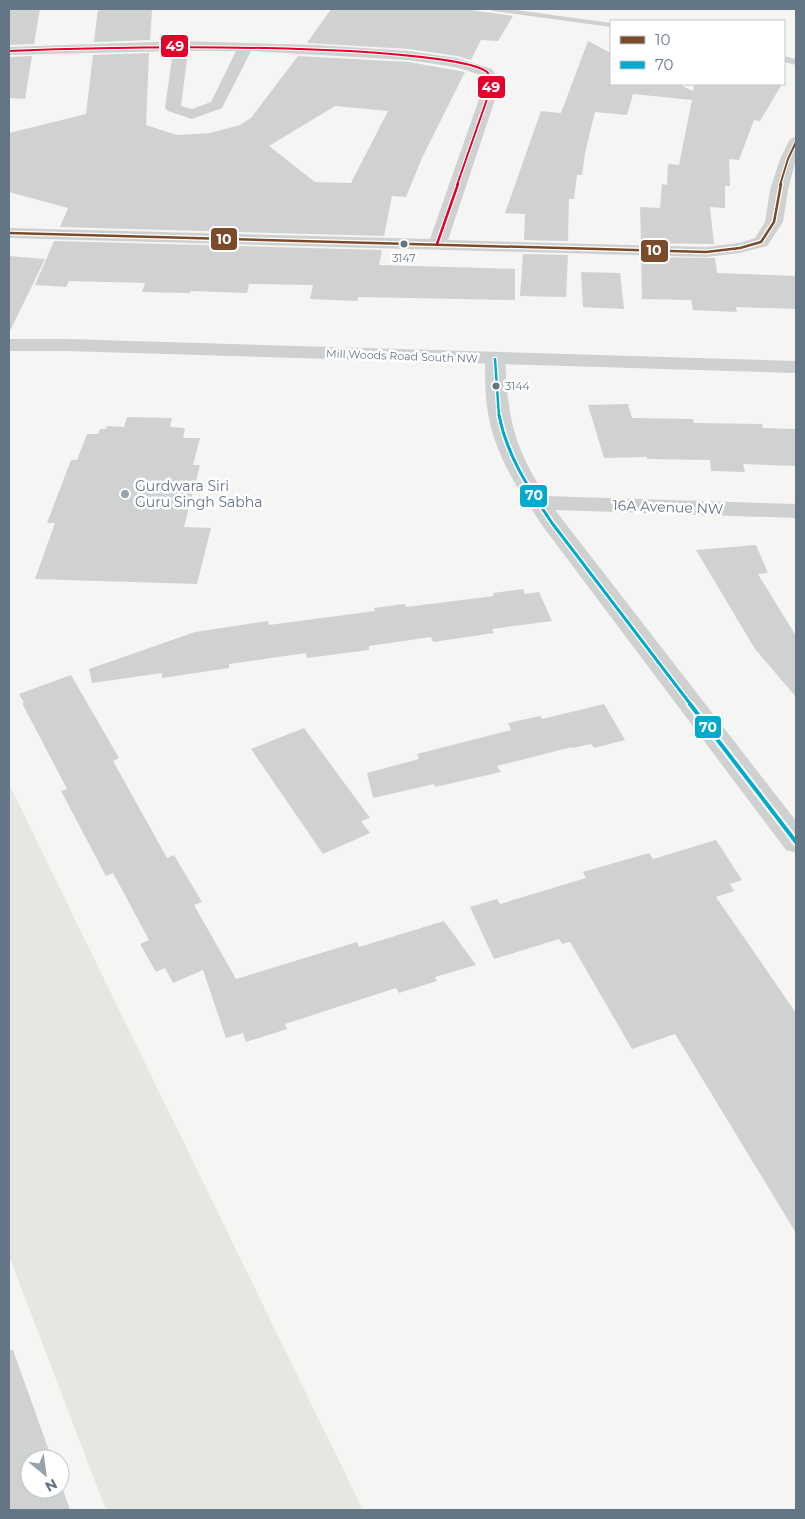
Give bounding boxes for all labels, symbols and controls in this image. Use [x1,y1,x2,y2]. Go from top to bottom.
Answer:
legend [610,20,785,85]
text: 10 [655,30,670,49]
line badge: 49 [160,34,189,58]
text: 49 [166,37,184,55]
text: 70 [655,55,674,74]
line badge: 49 [477,75,506,99]
text: 49 [482,78,500,96]
line badge: 10 [210,227,238,251]
text: 10 [217,230,232,248]
marker: 3147 [399,239,409,249]
line badge: 10 [640,239,669,263]
text: 10 [647,241,662,259]
place label: 3147 [392,251,416,265]
street label: Mill Woods Road South NW [326,346,478,366]
place label: 3144 [505,379,530,393]
marker: 3144 [491,381,501,391]
place label: Gurdwara Siri Guru Singh Sabha [135,477,263,511]
line badge: 70 [519,484,548,508]
text: 70 [525,486,543,504]
marker: Gurdwara Siri Guru Singh Sabha [119,488,131,500]
street label: 16A Avenue NW [612,496,724,518]
line badge: 70 [694,715,722,739]
text: 70 [699,718,717,736]
north arrow [20,1449,70,1499]
text: N [42,1475,61,1496]

